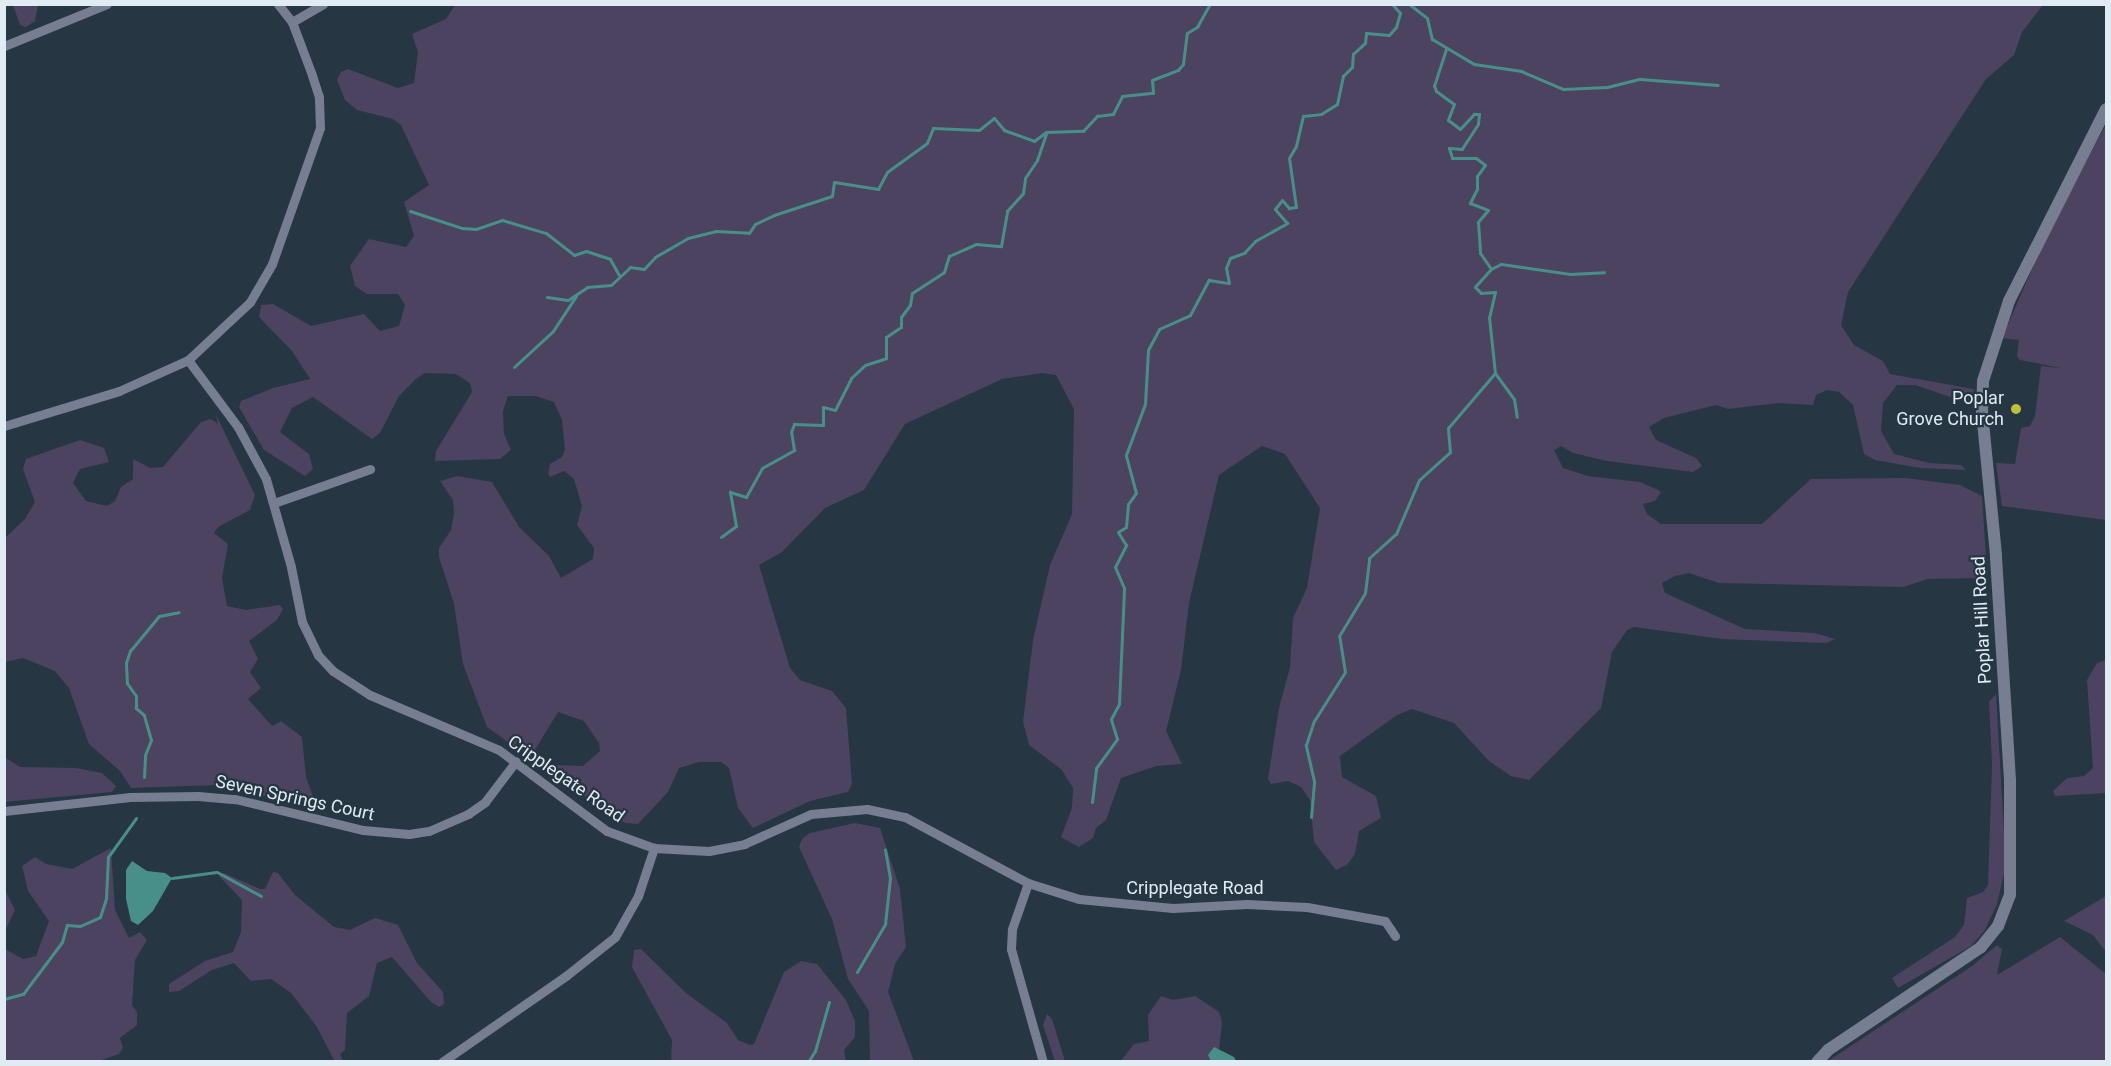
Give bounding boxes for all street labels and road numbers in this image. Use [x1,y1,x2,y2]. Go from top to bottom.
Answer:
street label: Poplar Hill Road [1968,555,1996,685]
street label: Cripplegate Road [504,731,628,827]
street label: Seven Springs Court [213,771,377,825]
street label: Cripplegate Road [1126,877,1264,899]

